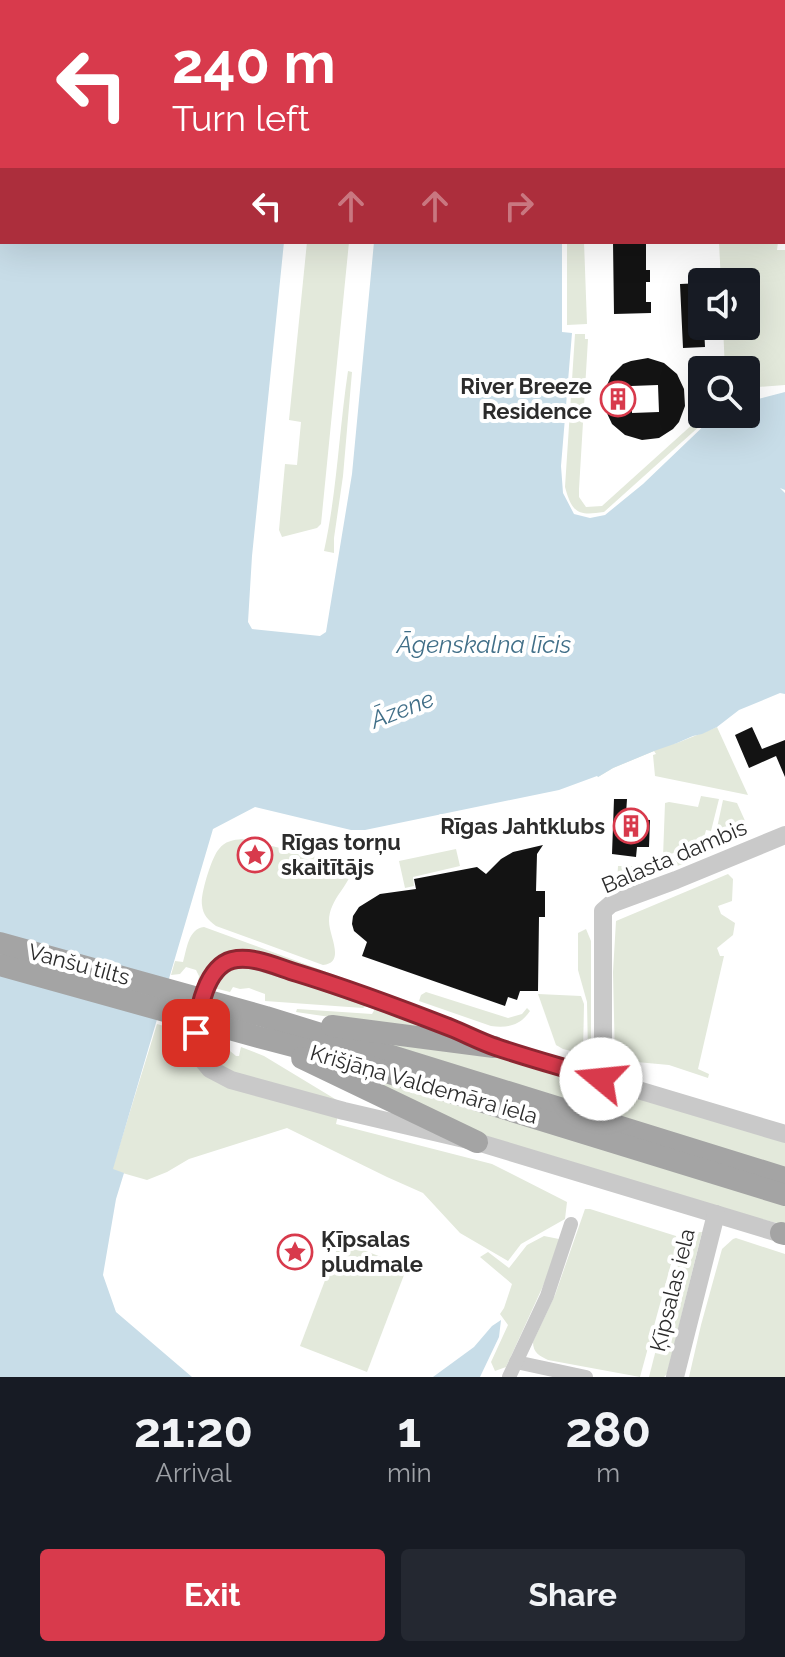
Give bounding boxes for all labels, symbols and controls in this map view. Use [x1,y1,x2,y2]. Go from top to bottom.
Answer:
text: 240 m [172,30,336,96]
icon: left [40,32,144,136]
text: Turn left [172,97,310,139]
icon: left [245,184,289,228]
icon: ahead [329,184,373,228]
icon: ahead [413,184,457,228]
icon: right [497,184,541,228]
map controls [688,268,760,428]
button: sound [688,268,760,340]
button: search [688,356,760,428]
place label: River Breeze Residence [460,373,592,424]
building icon: River Breeze Residence [599,380,637,418]
water label: Āgenskalna līcis [395,630,571,659]
water label: Āzene [364,684,438,735]
building icon: Rīgas Jahtklubs [612,807,650,845]
place label: Rīgas Jahtklubs [440,813,605,839]
street label: Balasta dambis [598,814,750,898]
place label: Rīgas torņu skaitītājs [281,829,401,880]
place icon: Rīgas torņu skaitītājs [236,836,274,874]
street label: Vanšu tilts [25,938,133,990]
pin [162,999,230,1067]
icon: arrive [174,1011,218,1055]
position arrow [559,1037,643,1121]
street label: Krišjāņa Valdemāra iela [307,1039,541,1129]
place label: Ķīpsalas pludmale [321,1226,423,1277]
street label: Ķīpsalas iela [644,1226,700,1354]
place icon: Ķīpsalas pludmale [276,1233,314,1271]
text: 21:20 [134,1402,253,1458]
text: 1 [397,1402,421,1458]
text: 280 [566,1402,651,1458]
text: Arrival [155,1458,232,1488]
text: min [387,1458,432,1488]
text: m [596,1458,620,1488]
button: Exit [40,1549,385,1641]
button: Share [401,1549,745,1641]

